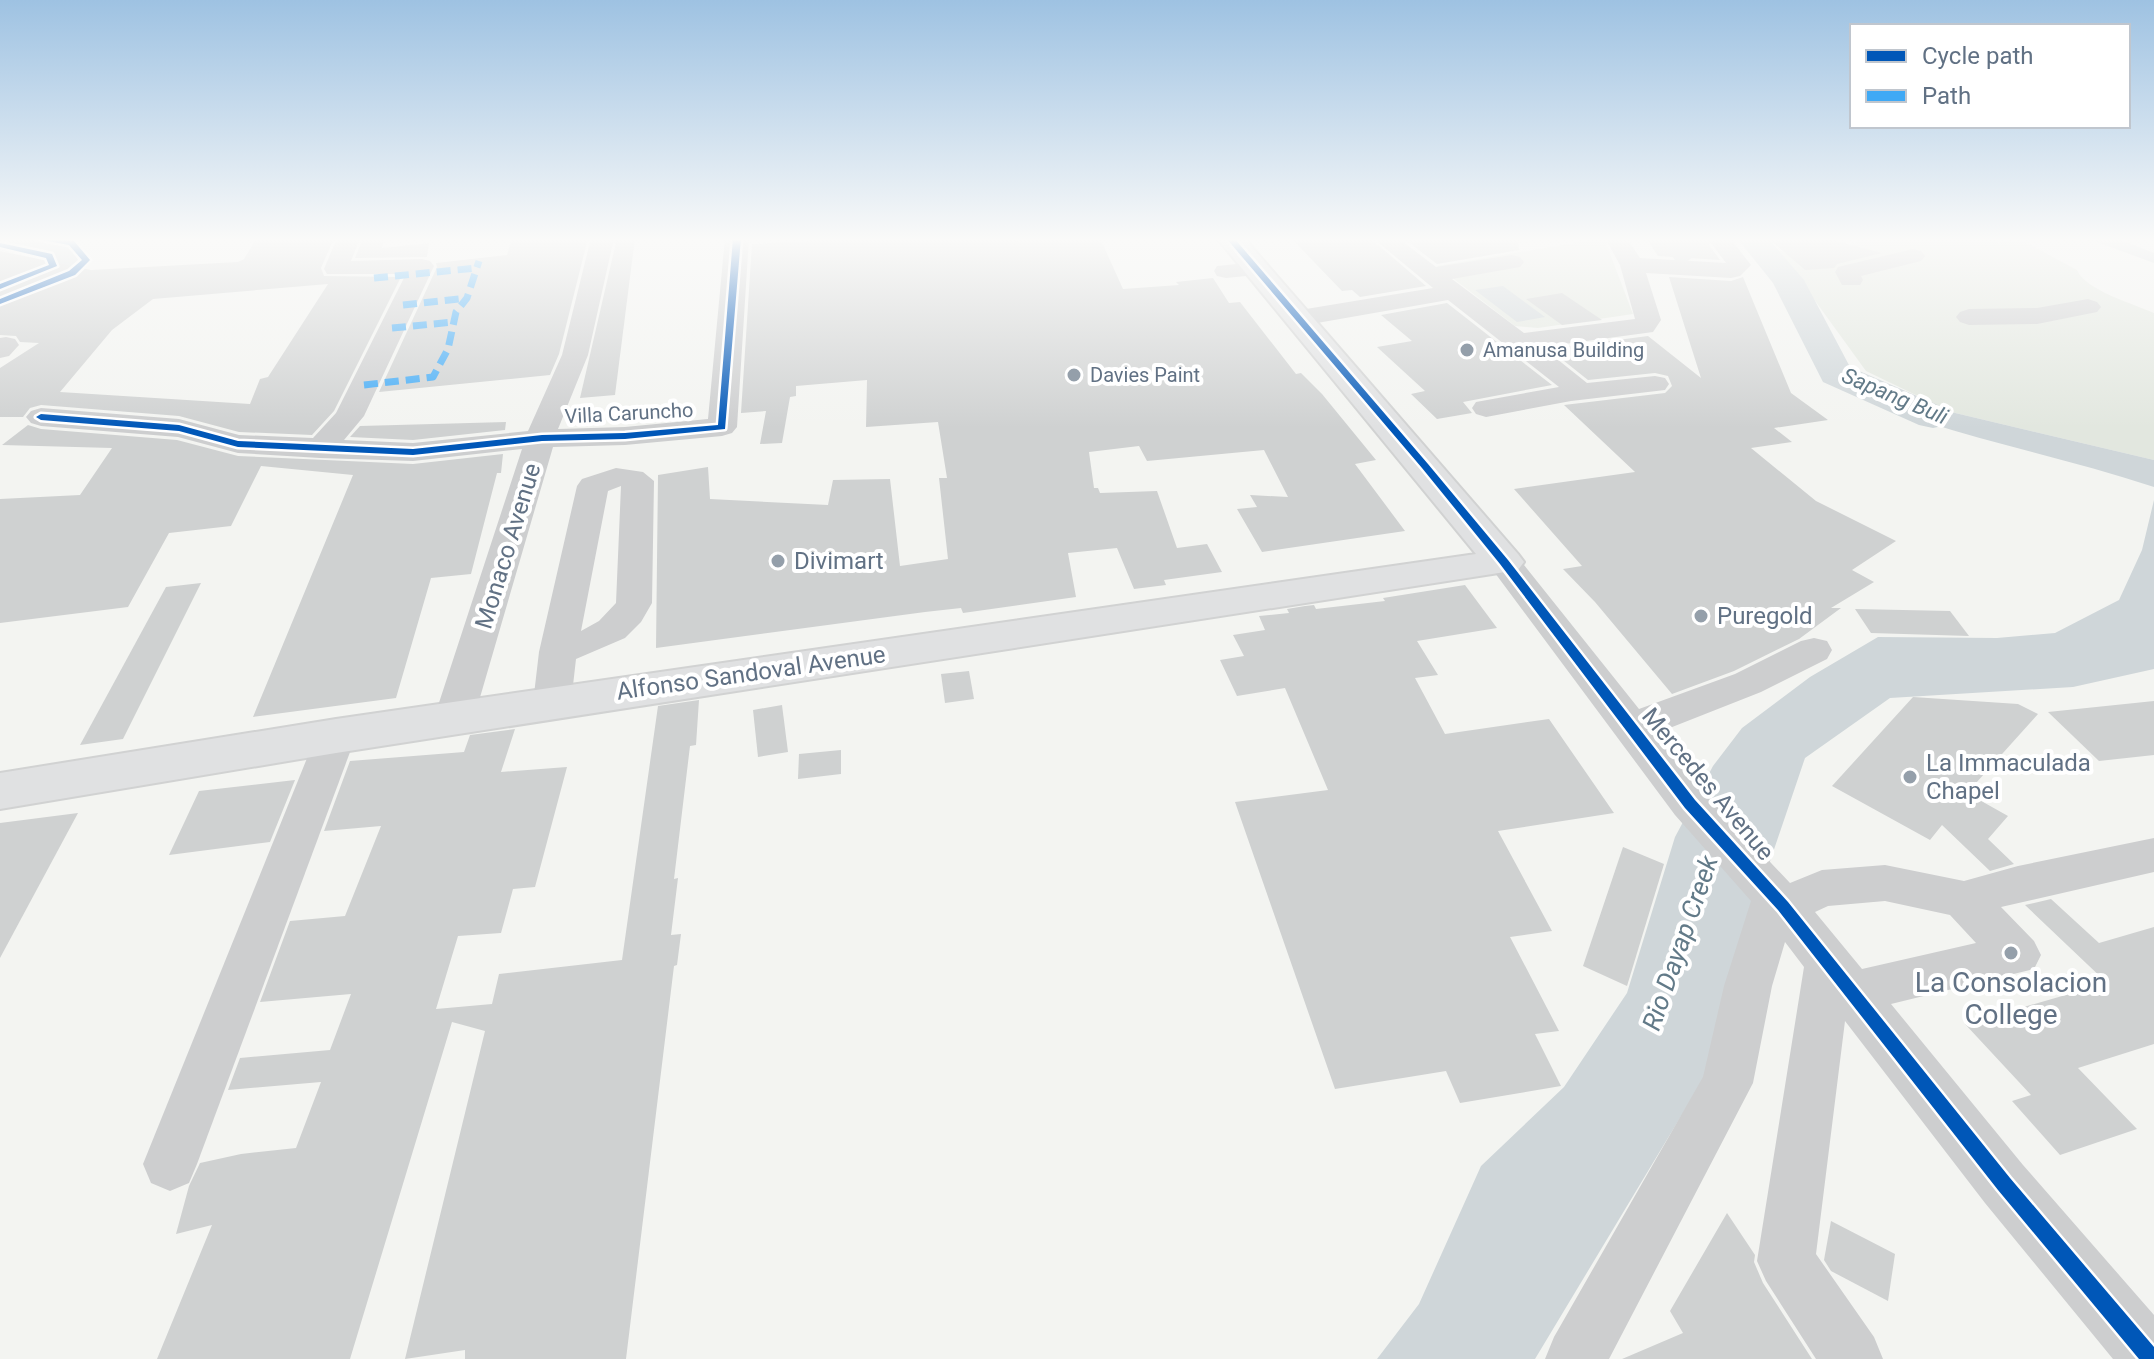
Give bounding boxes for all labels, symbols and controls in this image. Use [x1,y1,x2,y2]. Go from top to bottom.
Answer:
legend [1850,24,2130,128]
text: Cycle path [1922,42,2034,70]
text: Path [1922,82,1971,110]
place label: Amanusa Building [1483,338,1644,362]
marker: Amanusa Building [1458,341,1476,359]
place label: Davies Paint [1090,363,1200,387]
water label: Sapang Buli [1838,363,1952,430]
marker: Davies Paint [1065,366,1083,384]
street label: Villa Caruncho [564,398,694,428]
street label: Monaco Avenue [470,460,546,632]
place label: Divimart [794,547,884,575]
marker: Divimart [769,552,787,570]
place label: Puregold [1717,602,1813,630]
marker: Puregold [1692,607,1710,625]
street label: Alfonso Sandoval Avenue [615,640,887,706]
street label: Mercedes Avenue [1636,702,1780,866]
place label: La Immaculada Chapel [1926,749,2091,805]
marker: La Immaculada Chapel [1901,768,1919,786]
water label: Rio Dayap Creek [1636,851,1724,1034]
marker: La Consolacion College [2002,944,2020,962]
place label: La Consolacion College [1915,966,2107,1031]

